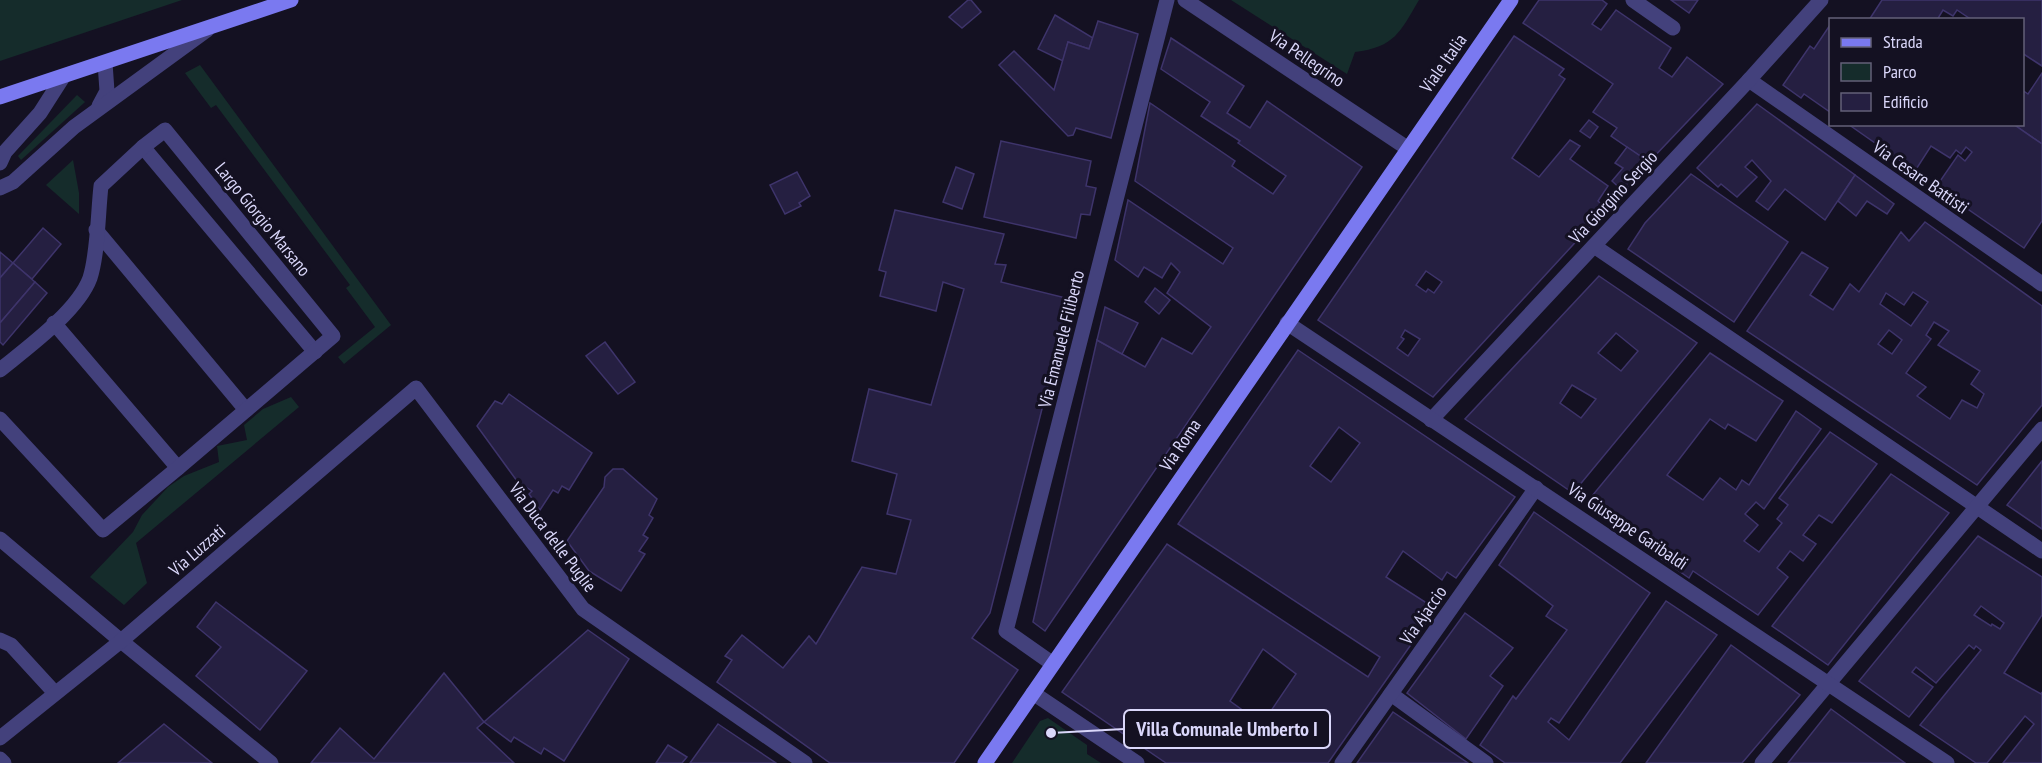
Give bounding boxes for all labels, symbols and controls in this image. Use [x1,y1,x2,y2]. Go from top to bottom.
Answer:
legend [1829,18,2024,126]
street label: Via Pellegrino [1264,24,1349,92]
street label: Viale Italia [1414,29,1472,98]
text: Strada [1883,30,1923,53]
text: Parco [1883,60,1917,83]
text: Edificio [1883,90,1929,113]
street label: Via Cesare Battisti [1868,135,1974,219]
street label: Via Giorgino Sergio [1563,145,1662,249]
street label: Largo Giorgio Marsano [210,157,316,281]
street label: Via Emanuele Filiberto [1033,268,1089,411]
street label: Via Roma [1154,415,1206,476]
street label: Via Duca delle Puglie [504,477,602,596]
street label: Via Giuseppe Garibaldi [1563,477,1692,575]
street label: Via Luzzati [163,519,230,581]
street label: Via Ajaccio [1394,581,1452,650]
callout: Villa Comunale Umberto I [1124,710,1330,748]
text: Villa Comunale Umberto I [1135,716,1318,742]

